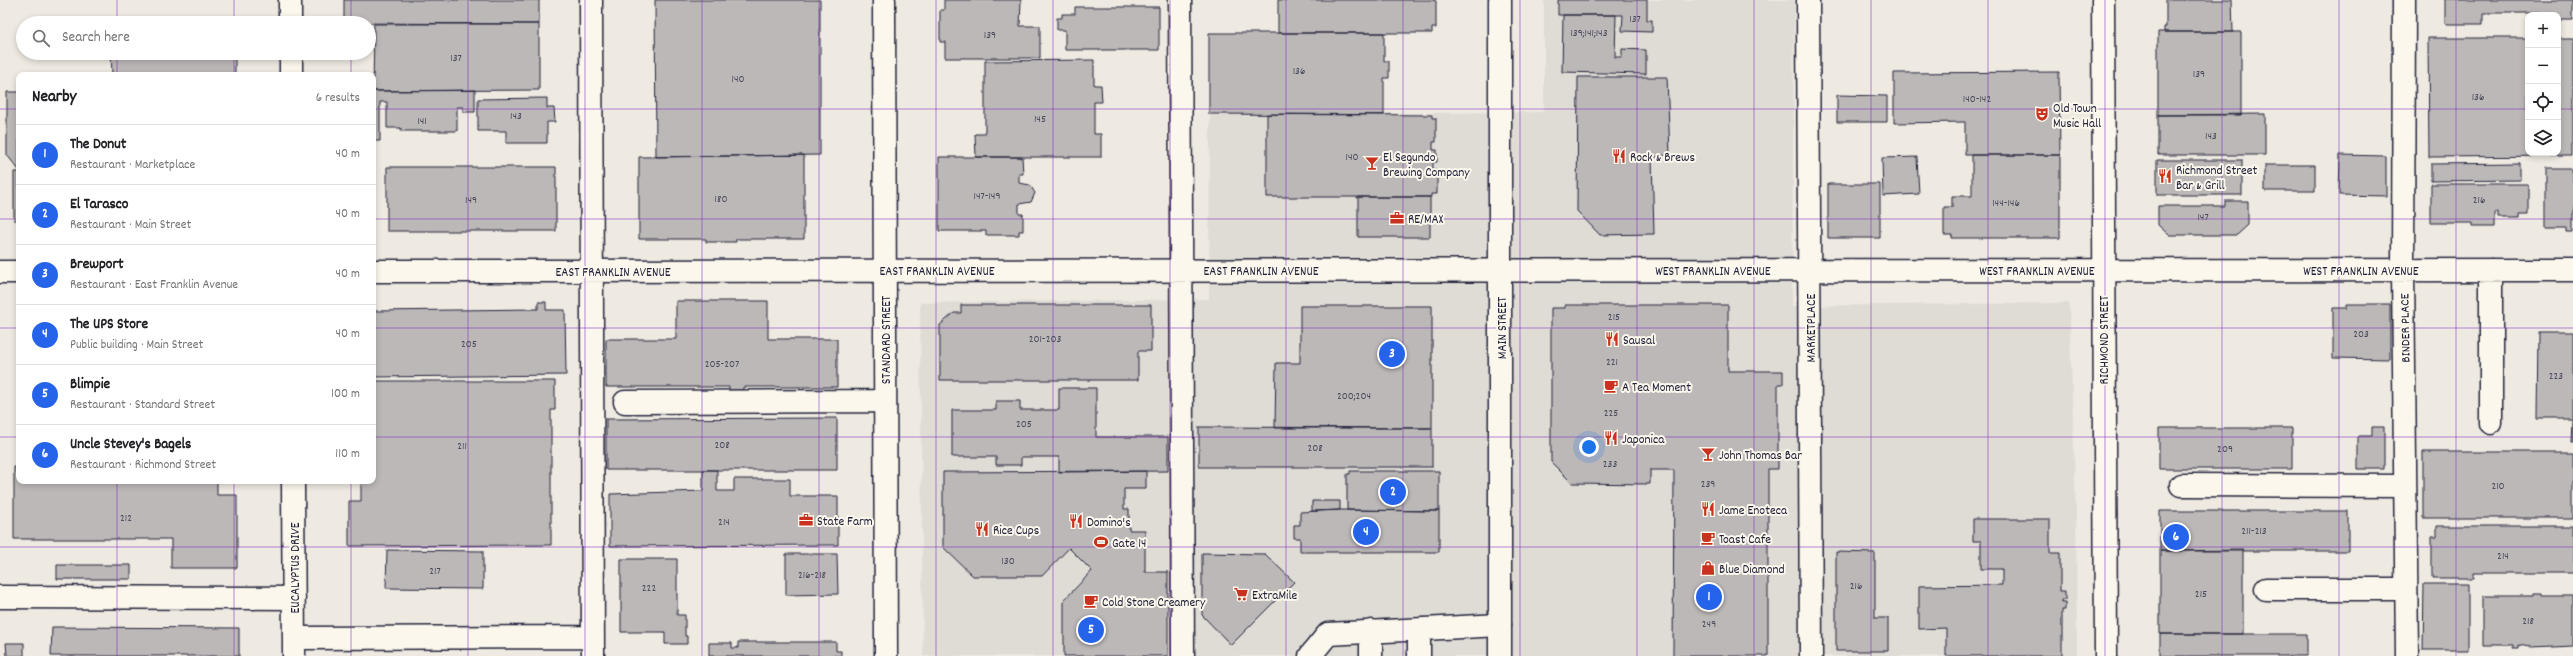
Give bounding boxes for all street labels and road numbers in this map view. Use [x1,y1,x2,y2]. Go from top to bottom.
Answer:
street label: EAST FRANKLIN AVENUE [879,263,995,282]
street label: EAST FRANKLIN AVENUE [1203,263,1319,282]
street label: WEST FRANKLIN AVENUE [1655,263,1771,282]
street label: WEST FRANKLIN AVENUE [1979,263,2095,282]
street label: WEST FRANKLIN AVENUE [2303,263,2419,282]
street label: EAST FRANKLIN AVENUE [555,264,671,283]
street label: BINDER PLACE [2396,293,2417,363]
street label: MARKETPLACE [1803,294,1822,362]
street label: STANDARD STREET [878,296,897,384]
street label: RICHMOND STREET [2096,296,2115,384]
street label: MAIN STREET [1494,297,1513,359]
street label: EUCALYPTUS DRIVE [287,522,306,614]

